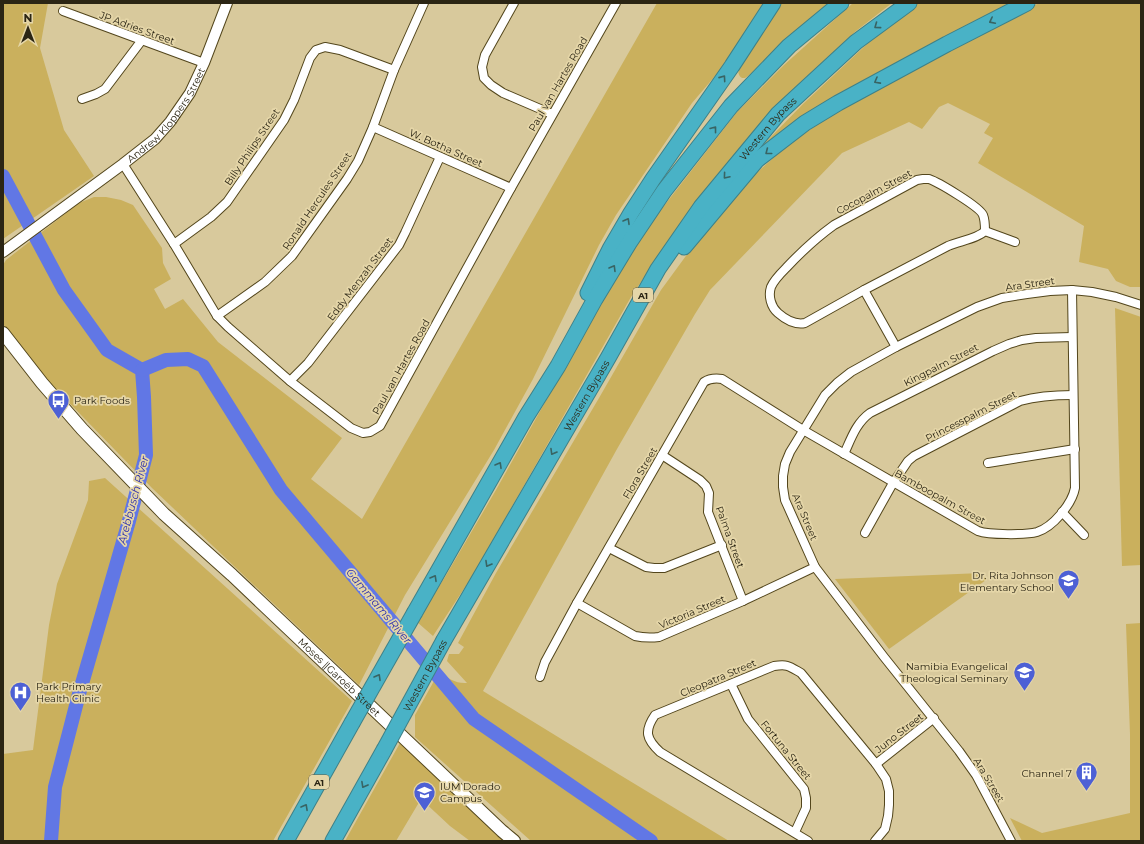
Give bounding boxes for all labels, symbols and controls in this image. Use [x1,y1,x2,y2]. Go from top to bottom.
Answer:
north arrow [8,8,48,48]
street label: JP Adries Street [97,8,176,48]
text: N [24,11,32,25]
one-way arrow [989,16,997,23]
one-way arrow [875,21,882,28]
street label: Paul van Hartes Road [526,34,590,134]
street label: Andrew Kloppers Street [124,65,207,165]
one-way arrow [718,76,725,83]
one-way arrow [874,77,882,84]
street label: Western Bypass [736,94,799,162]
street label: Billy Philips Street [221,106,283,188]
street label: W. Botha Street [407,126,485,170]
one-way arrow [709,126,716,133]
one-way arrow [766,147,773,154]
street label: Ronald Hercules Street [279,150,355,252]
street label: Cocopalm Street [834,167,914,217]
one-way arrow [723,172,730,179]
one-way arrow [622,218,629,225]
street label: Eddy Menzah Street [324,235,396,323]
one-way arrow [609,265,616,272]
street label: Ara Street [1005,274,1055,294]
road number: A1 [633,288,653,302]
street label: Paul van Hartes Road [369,317,433,417]
street label: Kingpalm Street [901,341,981,389]
street label: Western Bypass [561,357,612,433]
bus stop icon: Park Foods [45,387,71,420]
street label: Princesspalm Street [923,387,1019,445]
place label: Park Foods [74,394,130,407]
street label: Flora Street [620,445,660,501]
one-way arrow [551,448,558,455]
water label: Arebbusch River [114,454,152,547]
one-way arrow [494,462,501,469]
street label: Bamboopalm Street [892,467,988,527]
street label: Ara Street [789,492,821,542]
street label: Palma Street [713,504,747,570]
one-way arrow [485,560,492,568]
water label: Gammams River [343,565,415,647]
school or university icon: Dr. Rita Johnson Elementary School [1056,568,1082,601]
place label: Dr. Rita Johnson Elementary School [960,569,1054,594]
one-way arrow [430,575,437,582]
street label: Victoria Street [657,592,727,632]
street label: Moses ǁGaroëb Street [296,635,383,719]
street label: Western Bypass [400,637,450,714]
street label: Cleopatra Street [678,656,758,700]
school or university icon: Namibia Evangelical Theological Seminary [1011,659,1037,692]
place label: Namibia Evangelical Theological Seminary [900,660,1009,685]
one-way arrow [374,674,381,681]
hospital icon: Park Primary Health Clinic [7,679,33,712]
place label: Park Primary Health Clinic [36,680,101,705]
street label: Juno Street [872,710,926,756]
street label: Fortuna Street [758,718,814,782]
street label: Ara Street [971,755,1007,805]
building icon: Channel 7 [1074,760,1100,793]
place label: Channel 7 [1021,767,1072,780]
road number: A1 [309,775,329,789]
school or university icon: IUM Dorado Campus [411,779,437,812]
one-way arrow [362,780,369,788]
place label: IUM Dorado Campus [440,780,500,805]
one-way arrow [300,804,308,811]

